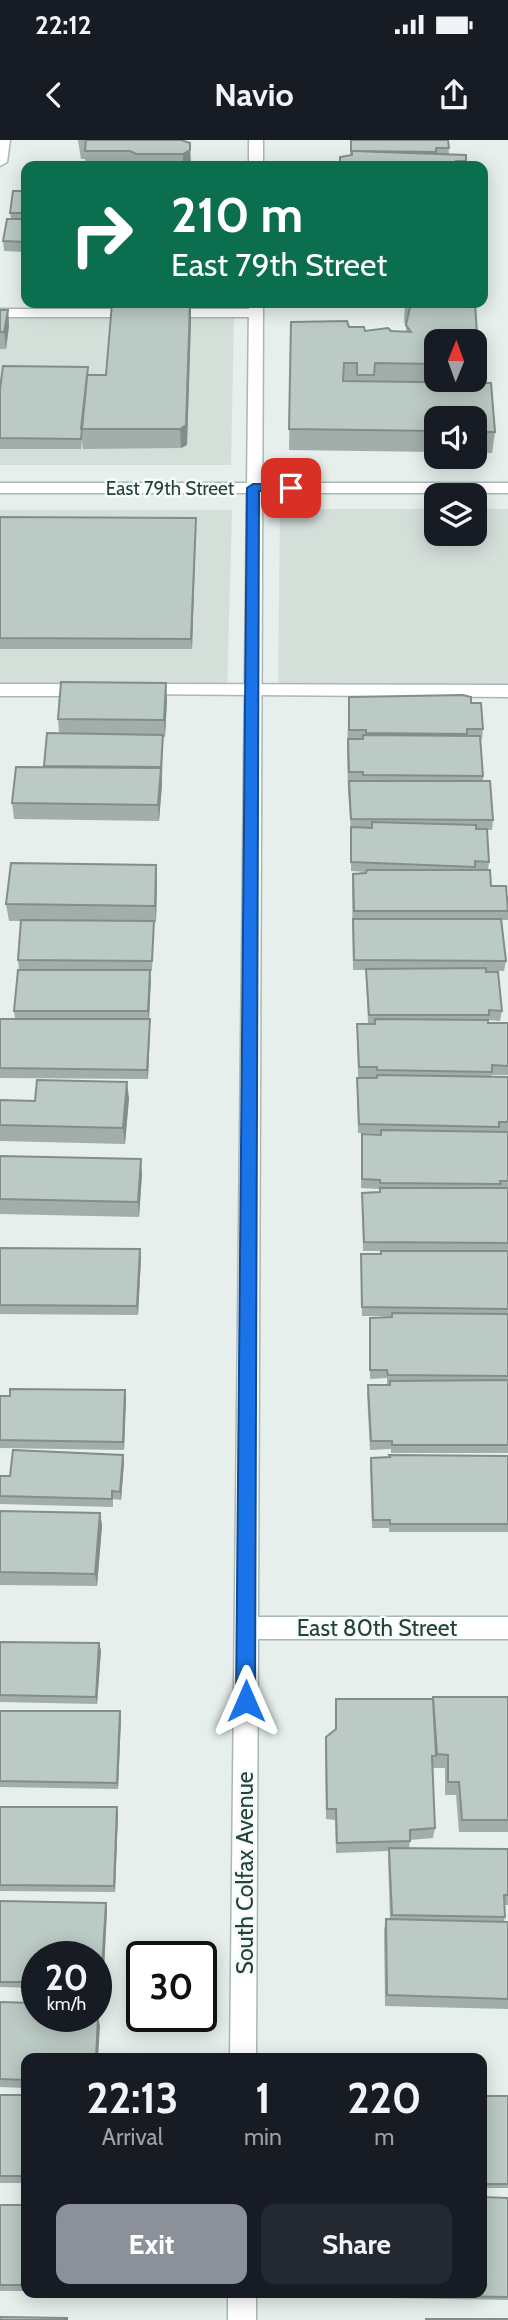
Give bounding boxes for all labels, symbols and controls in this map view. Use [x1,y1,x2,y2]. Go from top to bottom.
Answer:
text: 22:12 [35,9,92,41]
text: Navio [214,75,294,114]
icon: back [35,76,73,114]
icon: share [435,76,473,114]
text: 210 m [171,185,303,244]
icon: right [56,189,147,280]
text: East 79th Street [171,245,387,284]
north arrow [424,329,486,392]
map controls [424,329,487,546]
button: sound [424,406,487,469]
pin [261,458,321,518]
icon: arrive [272,469,310,507]
street label: East 79th Street [106,477,235,500]
button: layers [424,483,487,546]
street label: East 80th Street [297,1614,458,1642]
position arrow [209,1664,283,1738]
street label: South Colfax Avenue [231,1771,259,1975]
speed limit sign: 30 [126,1941,217,2032]
text: 20 [45,1956,88,1999]
text: km/h [47,1993,86,2015]
text: 22:13 [87,2072,178,2124]
text: 1 [255,2072,271,2124]
text: 220 [347,2072,421,2124]
text: Arrival [102,2123,163,2151]
text: min [244,2123,282,2151]
text: m [374,2123,394,2151]
button: Exit [56,2204,247,2284]
button: Share [261,2204,452,2284]

